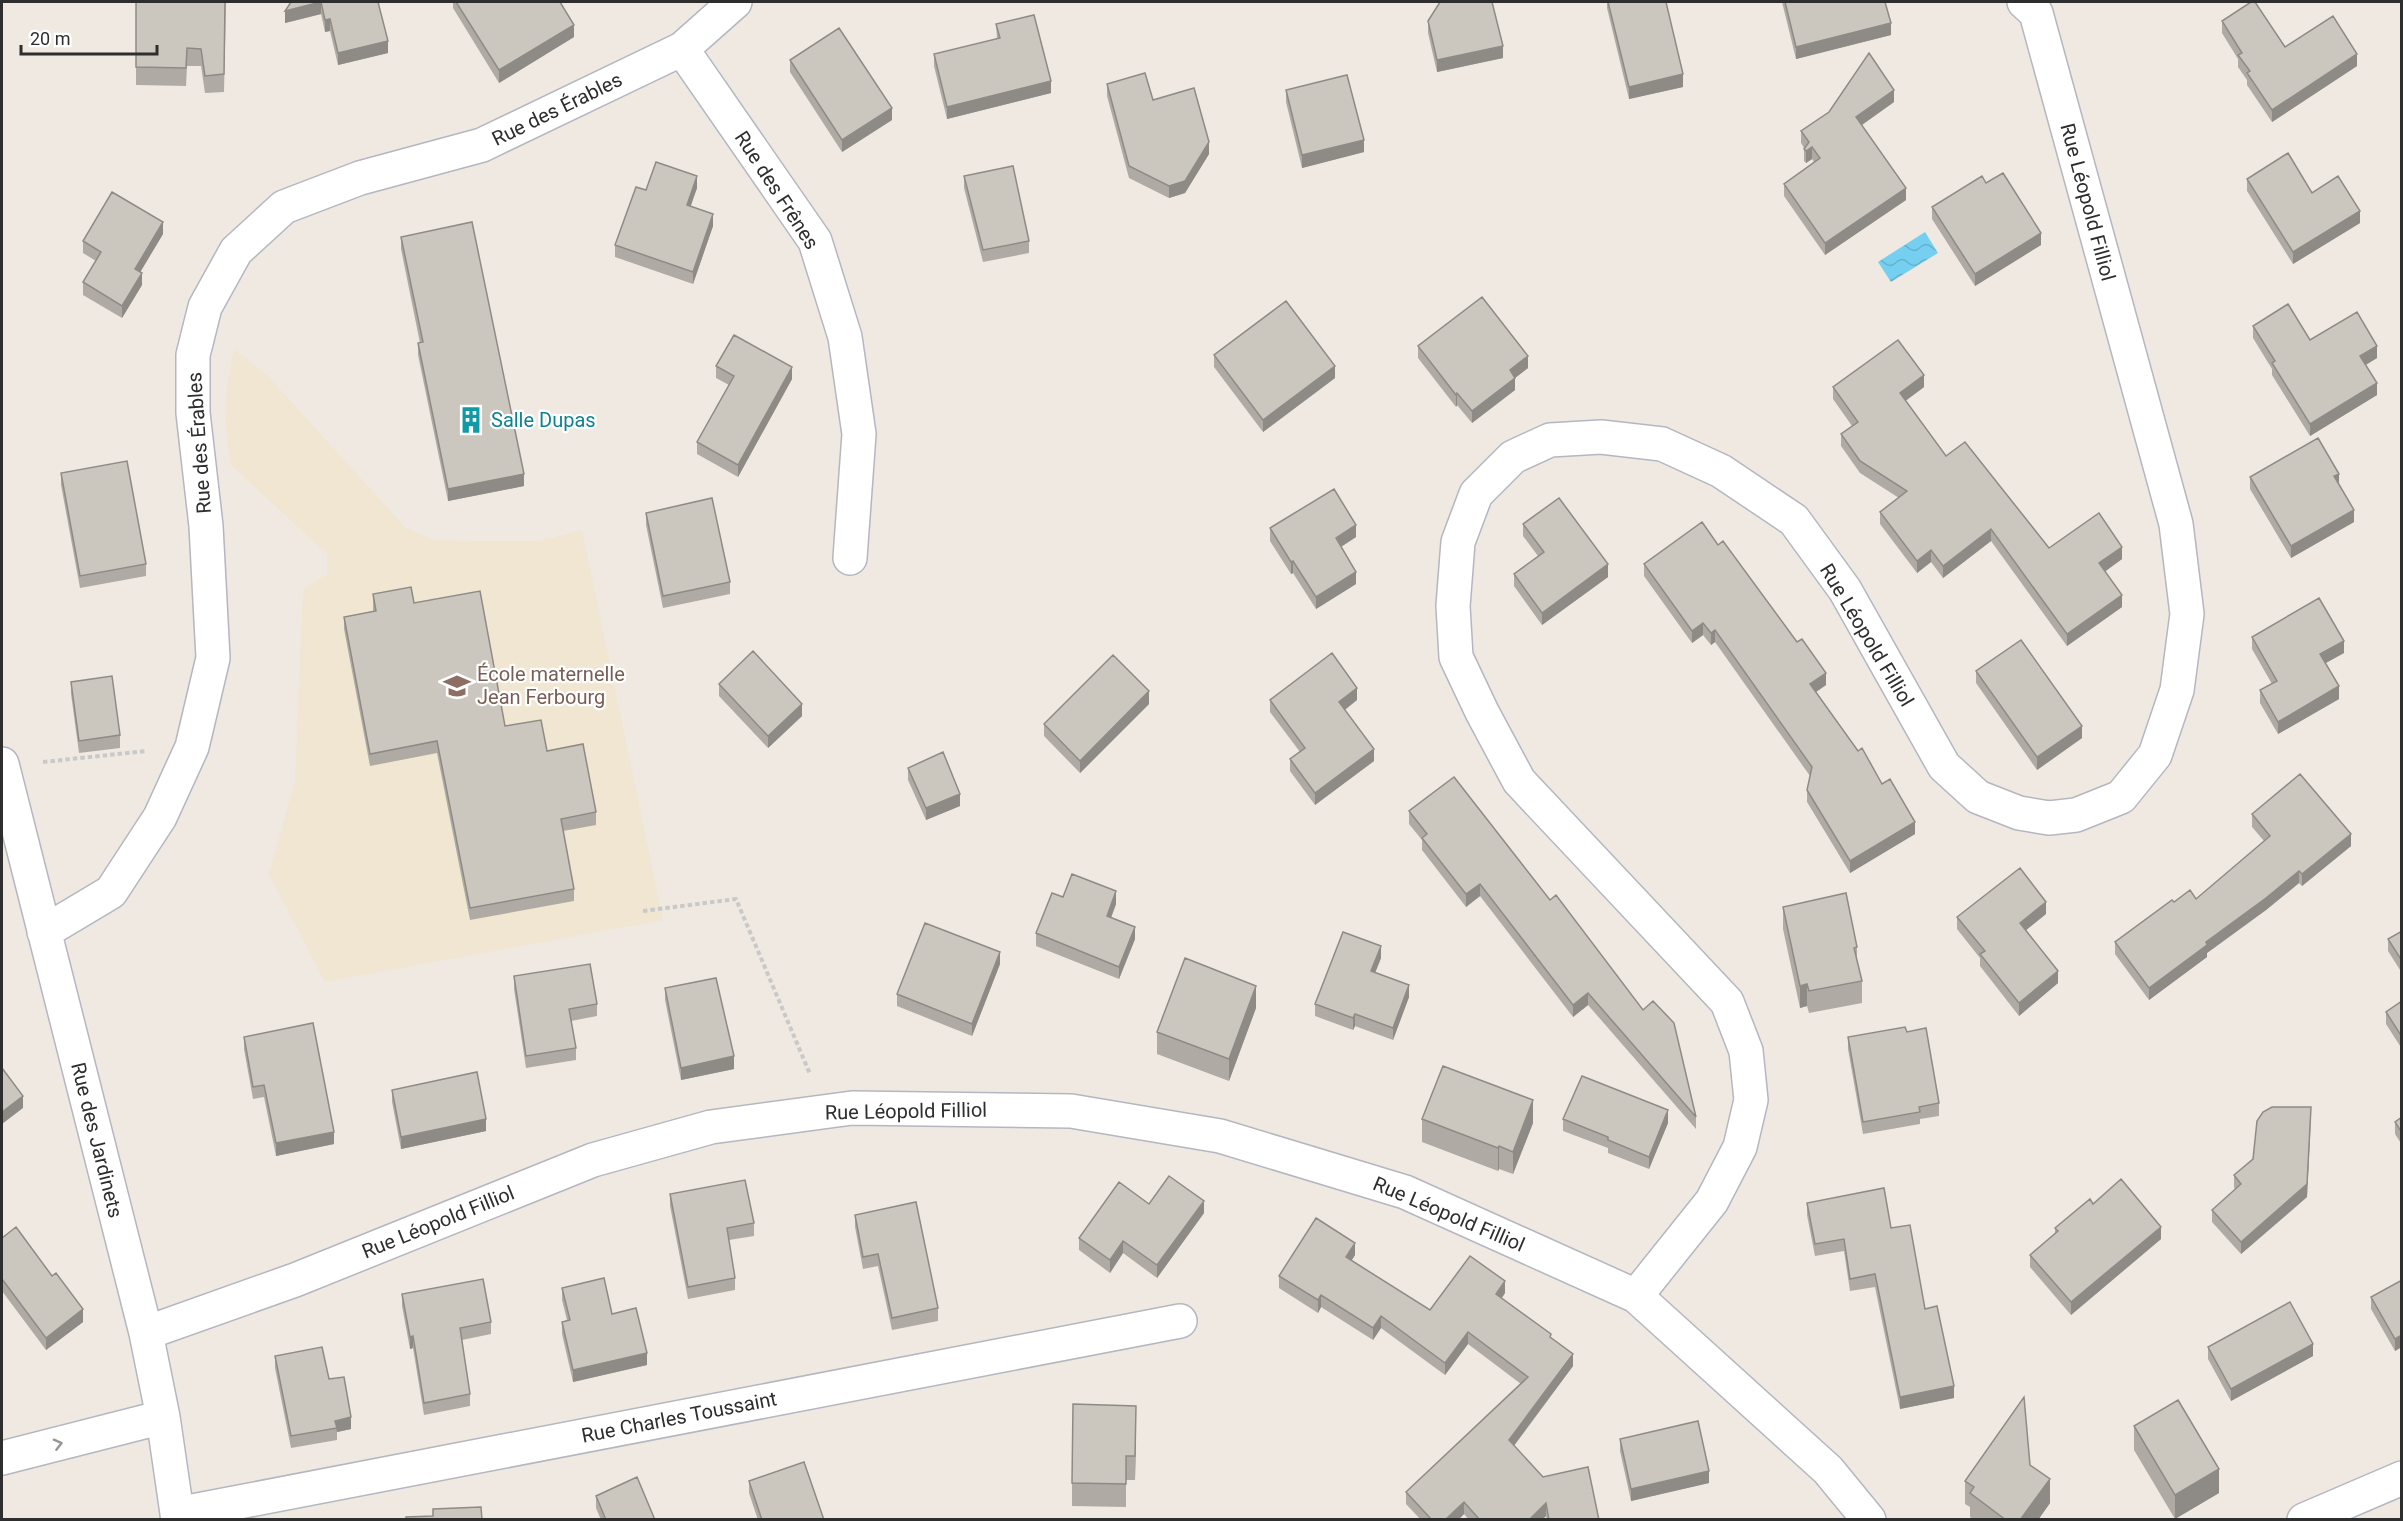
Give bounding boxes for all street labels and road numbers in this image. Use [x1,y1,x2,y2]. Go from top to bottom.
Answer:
street label: Rue des Érables [488,67,626,151]
street label: Rue Léopold Filliol [2055,121,2121,283]
street label: Rue des Frênes [730,126,824,254]
street label: Rue des Érables [182,371,216,515]
street label: Rue Léopold Filliol [1815,559,1919,711]
street label: Rue des Jardinets [66,1060,128,1220]
street label: Rue Léopold Filliol [825,1098,987,1124]
street label: Rue Léopold Filliol [1370,1171,1528,1257]
street label: Rue Léopold Filliol [358,1180,518,1264]
street label: Rue Charles Toussaint [579,1386,779,1448]

